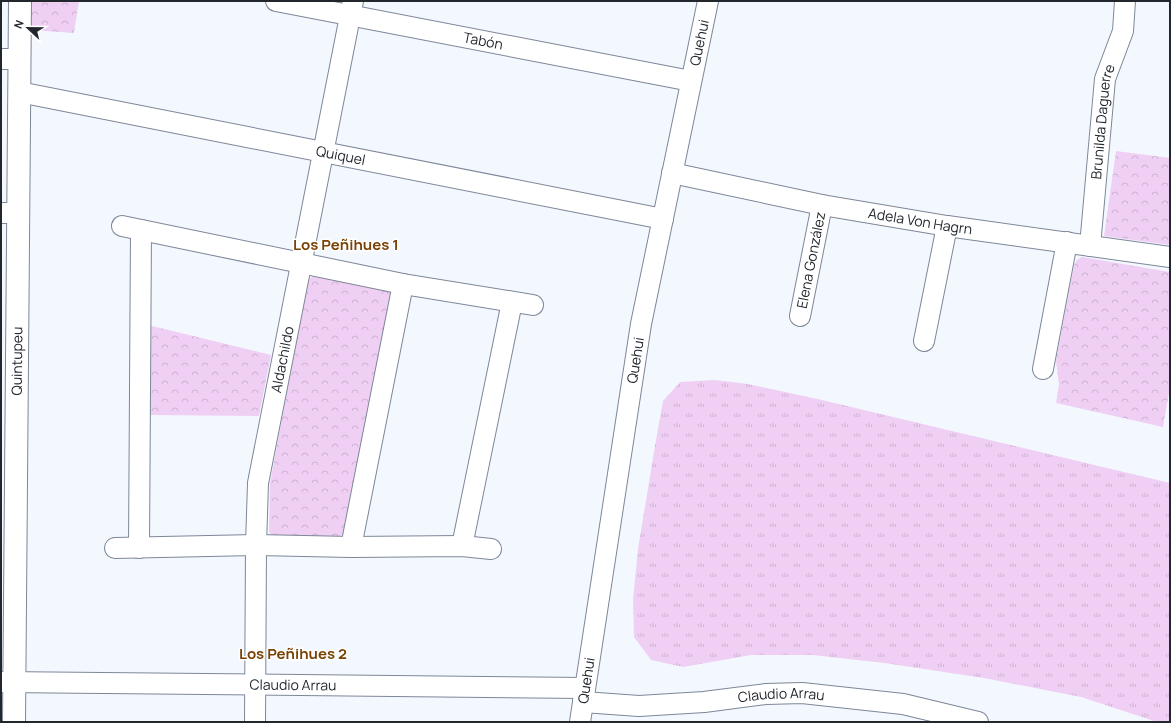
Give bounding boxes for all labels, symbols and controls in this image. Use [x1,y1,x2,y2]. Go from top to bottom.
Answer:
north arrow [8,8,48,48]
text: N [10,18,27,31]
street label: Quehui [685,18,713,67]
street label: Tabón [462,27,505,54]
street label: Brunilda Daguerre [1086,61,1119,180]
street label: Quiquel [315,141,367,169]
street label: Adela Von Hagrn [867,203,974,238]
street label: Elena González [792,210,829,310]
district label: Los Peñihues 1 [293,234,399,255]
street label: Aldachildo [266,324,298,394]
street label: Quintupeu [7,327,26,396]
street label: Quehui [622,336,648,385]
district label: Los Peñihues 2 [239,643,347,664]
street label: Quehui [573,656,599,705]
street label: Claudio Arrau [249,675,337,694]
street label: Claudio Arrau [737,683,826,707]

